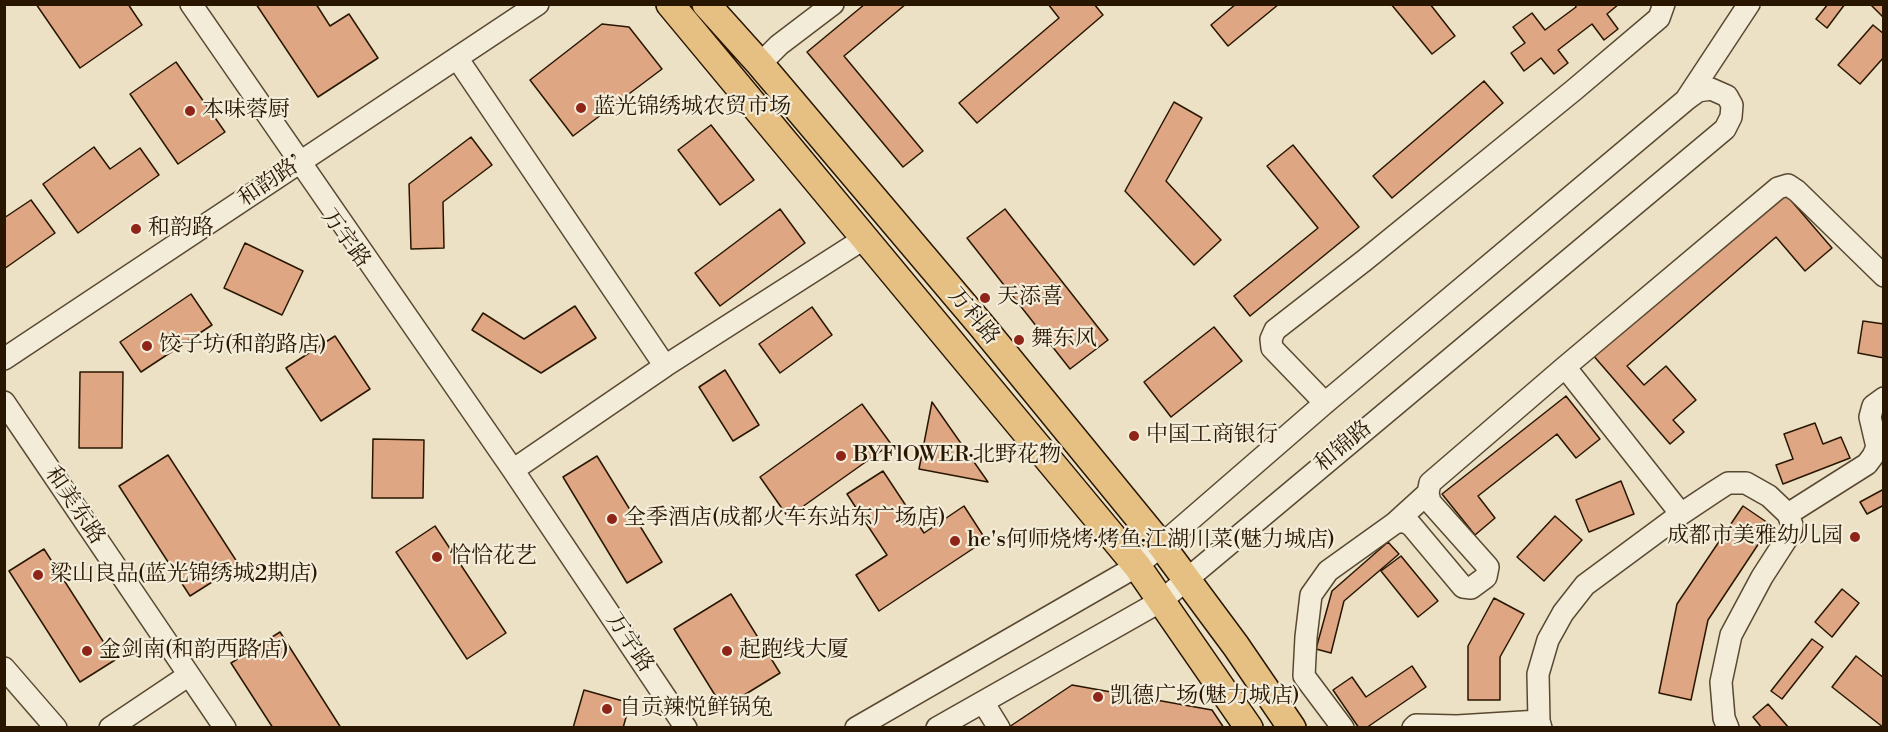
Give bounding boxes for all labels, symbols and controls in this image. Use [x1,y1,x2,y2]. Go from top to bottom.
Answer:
place label: 蓝光锦绣城农贸市场 [593,95,791,121]
place label: 本味蓉厨 [202,98,290,124]
marker: 蓝光锦绣城农贸市场 [574,101,588,115]
marker: 本味蓉厨 [183,104,197,118]
street label: 和韵路’ [234,151,308,213]
street label: 万宇路 [315,205,375,273]
place label: 和韵路 [148,216,214,242]
marker: 和韵路 [129,222,143,236]
street label: 万科路 [942,283,1004,351]
place label: 天添喜 [997,285,1063,311]
marker: 天添喜 [978,291,992,305]
place label: 舞东风 [1031,327,1097,353]
place label: 饺子坊(和韵路店) [159,333,327,359]
marker: 舞东风 [1012,333,1026,347]
marker: 饺子坊(和韵路店) [140,339,154,353]
street label: 和锦路 [1310,416,1378,478]
place label: 中国工商银行 [1146,423,1278,449]
marker: 中国工商银行 [1127,429,1141,443]
place label: BYFlOWER·北野花物 [853,443,1061,469]
marker: BYFlOWER·北野花物 [834,449,848,463]
street label: 和美东路 [38,462,110,550]
place label: 全季酒店(成都火车东站东广场店) [624,506,946,532]
marker: 全季酒店(成都火车东站东广场店) [605,512,619,526]
place label: 成都市美雅幼儿园 [1667,524,1843,550]
place label: he's何师烧烤·烤鱼·江湖川菜(魅力城店) [967,528,1335,554]
marker: 成都市美雅幼儿园 [1848,530,1862,544]
marker: he's何师烧烤·烤鱼·江湖川菜(魅力城店) [948,534,962,548]
place label: 恰恰花艺 [449,544,537,570]
marker: 恰恰花艺 [430,550,444,564]
place label: 梁山良品(蓝光锦绣城2期店) [50,562,318,588]
marker: 梁山良品(蓝光锦绣城2期店) [31,568,45,582]
street label: 万宇路 [600,608,658,678]
place label: 金剑南(和韵西路店) [99,638,289,664]
place label: 起跑线大厦 [739,638,849,664]
marker: 金剑南(和韵西路店) [80,644,94,658]
marker: 起跑线大厦 [720,644,734,658]
place label: 凯德广场(魅力城店) [1110,684,1300,710]
marker: 凯德广场(魅力城店) [1091,690,1105,704]
place label: 自贡辣悦鲜锅兔 [619,696,773,722]
marker: 自贡辣悦鲜锅兔 [600,702,614,716]

